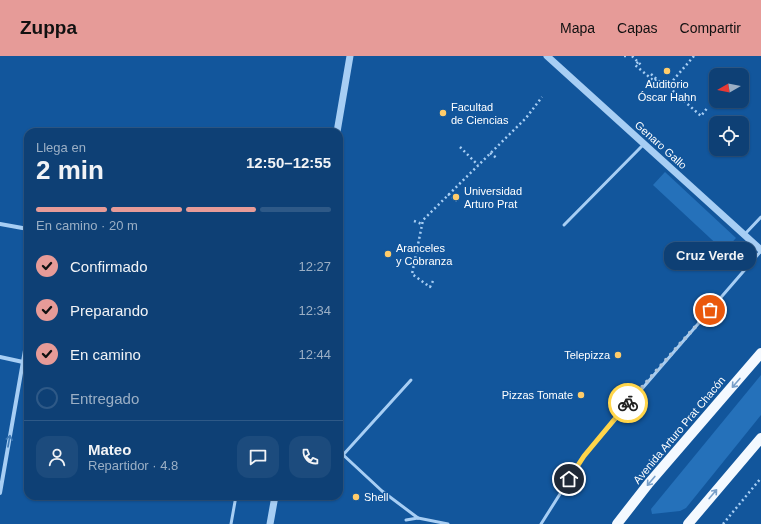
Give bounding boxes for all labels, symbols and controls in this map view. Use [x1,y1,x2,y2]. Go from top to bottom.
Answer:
text: Zuppa [20,17,77,38]
text: Mapa [560,20,595,36]
text: Capas [617,20,658,36]
text: Compartir [680,20,741,36]
marker: Auditorio Óscar Hahn [662,66,672,76]
north arrow [709,68,749,108]
map controls [709,68,749,156]
place label: Auditorio Óscar Hahn [638,78,696,103]
place label: Facultad de Ciencias [451,101,509,126]
marker: Facultad de Ciencias [438,108,448,118]
button: locate [709,116,749,156]
street label: Genaro Gallo [633,119,689,171]
text: Llega en [36,140,86,155]
text: 12:50–12:55 [246,154,331,171]
text: 2 min [36,155,104,185]
place label: Universidad Arturo Prat [464,185,522,210]
marker: Universidad Arturo Prat [451,192,461,202]
text: En camino · 20 m [36,218,138,233]
place label: Aranceles y Cobranza [396,242,453,267]
callout: Cruz Verde [664,242,756,270]
text: Cruz Verde [676,248,744,263]
marker: Aranceles y Cobranza [383,249,393,259]
icon: check [36,255,58,277]
text: Confirmado [70,258,148,275]
text: 12:27 [298,259,331,274]
pin [693,293,727,327]
icon: check [36,299,58,321]
icon: bag [699,299,721,321]
text: Preparando [70,302,148,319]
text: 12:34 [298,303,331,318]
icon: check [36,343,58,365]
text: En camino [70,346,141,363]
text: 12:44 [298,347,331,362]
place label: Telepizza [564,349,611,361]
marker: Telepizza [613,350,623,360]
street label: Avenida Arturo Prat Chacón [631,374,727,486]
one-way arrow [731,377,740,388]
courier [608,383,648,423]
place label: Pizzas Tomate [502,389,573,401]
text: Entregado [70,390,139,407]
marker: Pizzas Tomate [576,390,586,400]
icon: bike [617,392,639,414]
one-way arrow [6,434,14,447]
button: person [36,436,78,478]
button: chat [237,436,279,478]
button: phone [289,436,331,478]
text: Mateo [88,441,131,458]
text: Repartidor · 4.8 [88,458,178,473]
pin [552,462,586,496]
icon: home [558,468,580,490]
one-way arrow [646,476,655,487]
one-way arrow [709,489,718,500]
place label: Shell [364,491,388,503]
marker: Shell [351,492,361,502]

